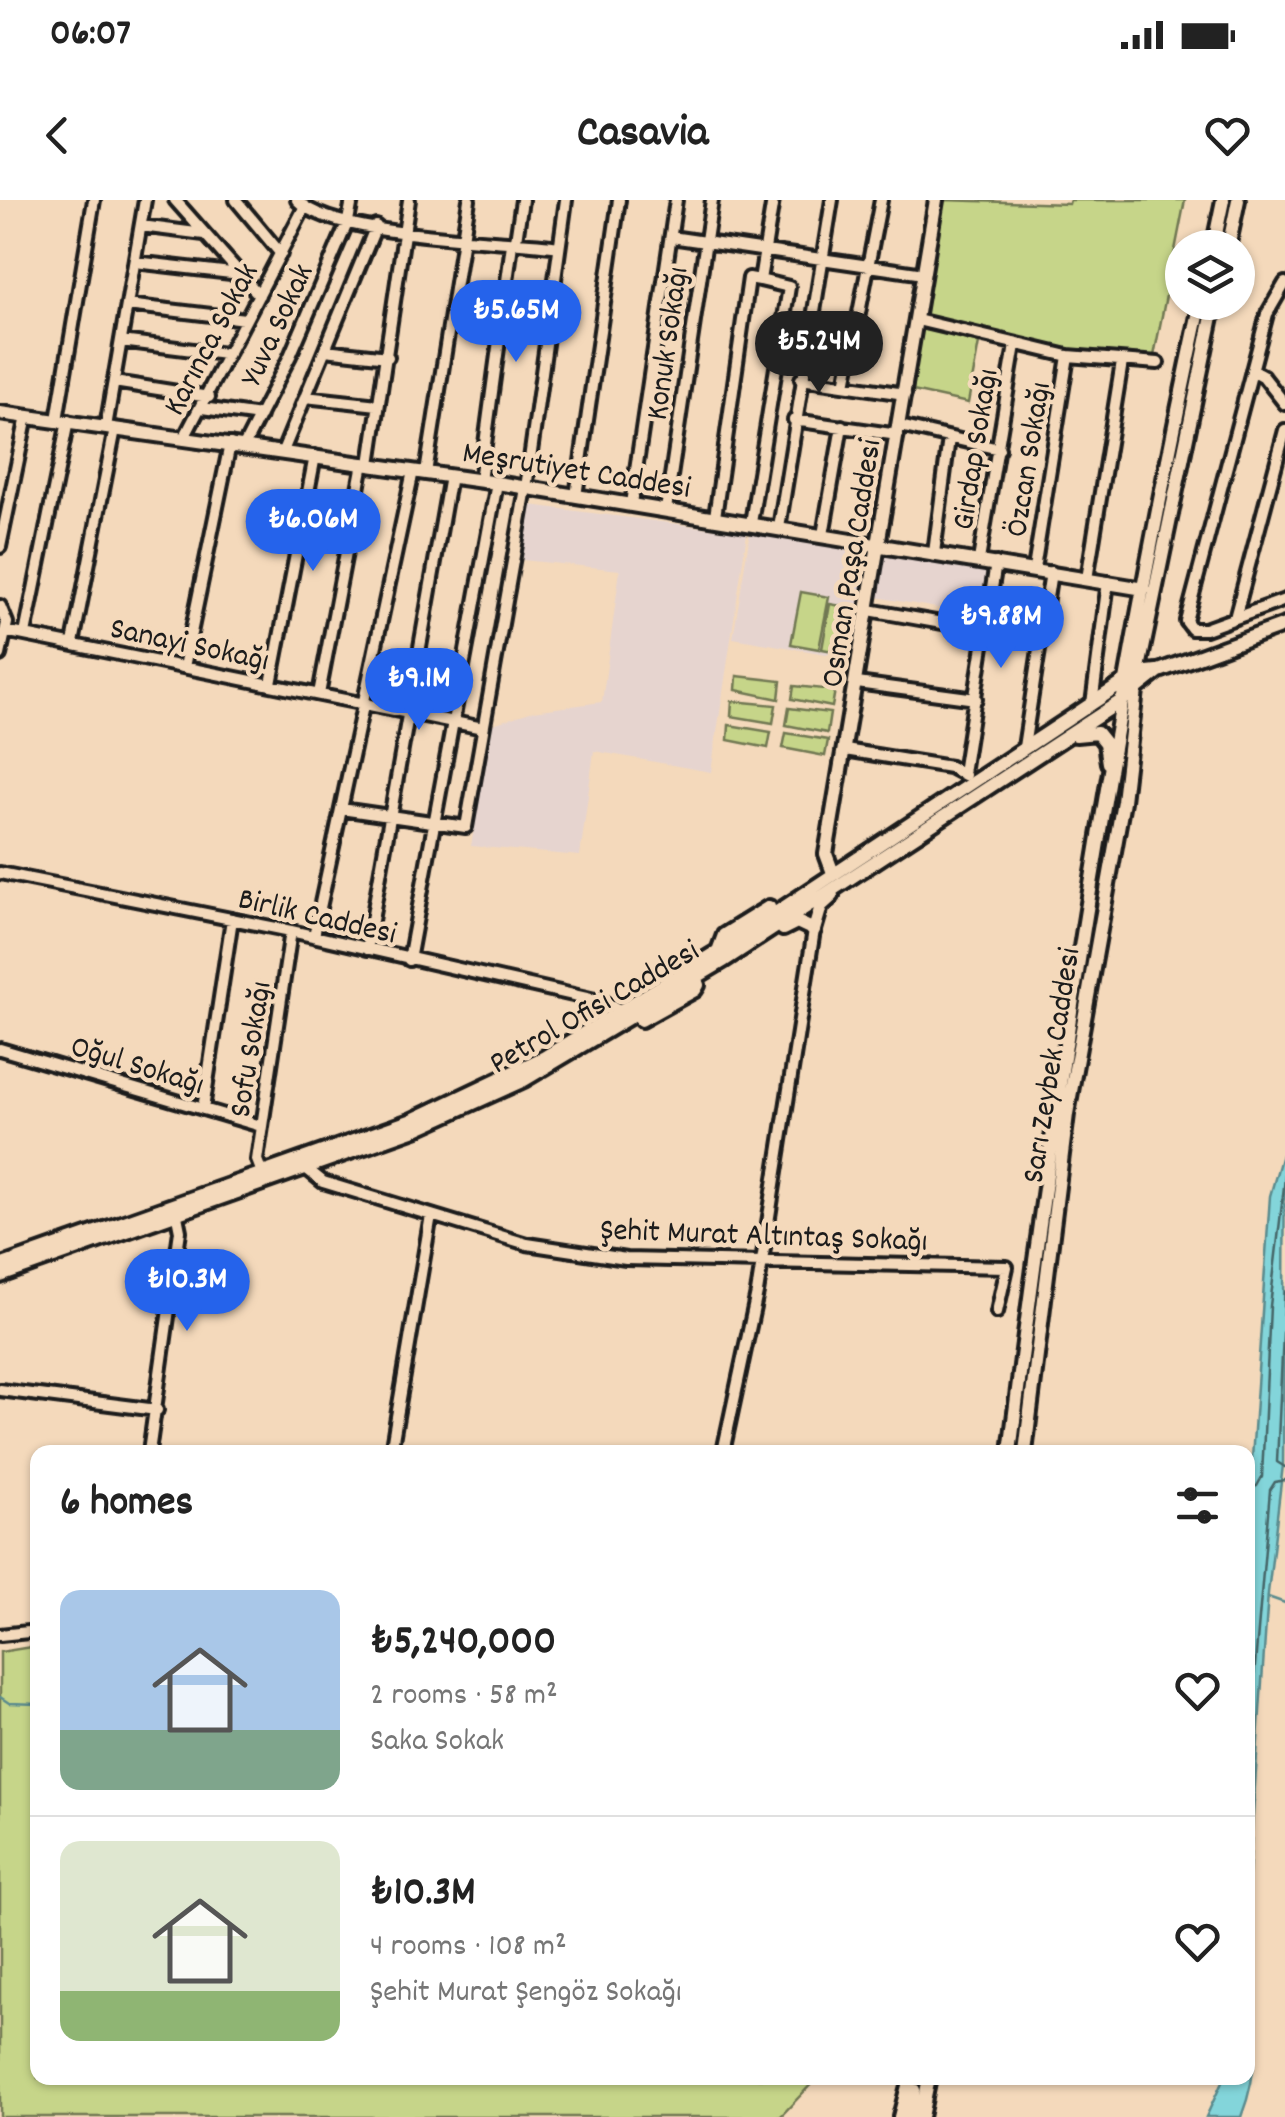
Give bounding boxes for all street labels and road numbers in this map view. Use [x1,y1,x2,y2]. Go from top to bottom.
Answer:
street label: Karınca Sokak [154,256,273,425]
street label: Yuva Sokak [231,257,328,395]
street label: Konuk Sokağı [636,264,703,423]
street label: Girdap Sokağı [943,366,1013,534]
street label: Özcan Sokağı [996,379,1066,540]
street label: Meşrutiyet Caddesi [459,432,694,514]
street label: Osman Paşa Caddesi [812,436,896,691]
street label: Sanayi Sokağı [105,608,273,686]
street label: Birlik Caddesi [233,878,401,959]
street label: Petrol Ofisi Caddesi [482,930,709,1088]
street label: Sarı Zeybek Caddesi [1013,945,1095,1187]
street label: Sofu Sokağı [219,978,286,1121]
street label: Oğul Sokağı [64,1026,209,1110]
street label: Şehit Murat Altıntaş Sokağı [599,1209,928,1267]

